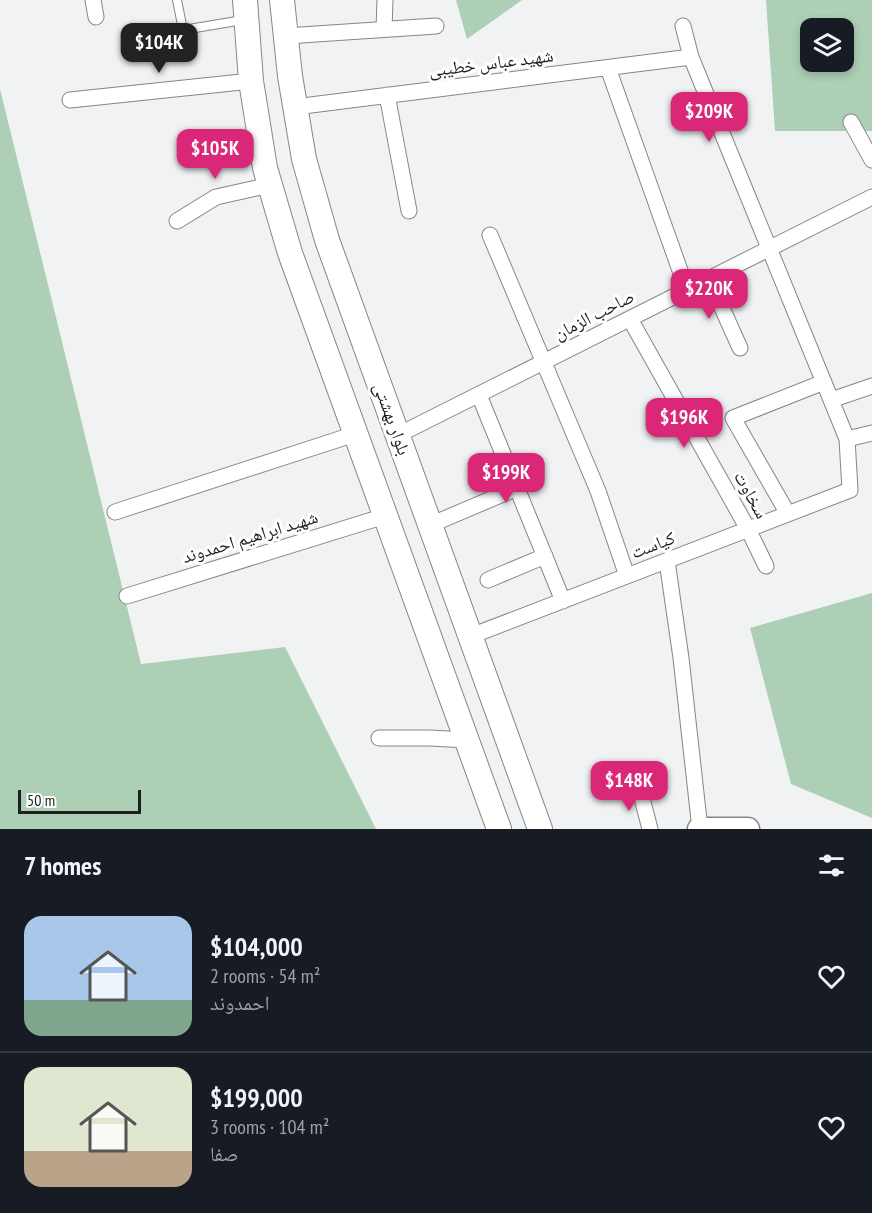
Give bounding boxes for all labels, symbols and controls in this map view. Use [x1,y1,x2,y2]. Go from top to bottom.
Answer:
map controls [800,18,854,72]
button: layers [800,18,854,72]
pin: $104K [117,23,201,74]
text: $104K [135,29,183,55]
street label: شهید عباس خطیبی [427,43,555,82]
pin: $209K [667,92,751,143]
text: $209K [685,98,733,124]
pin: $105K [173,129,257,180]
text: $105K [191,135,239,161]
pin: $220K [667,269,751,320]
text: $220K [685,275,733,301]
street label: صاحب الزمان [550,284,638,345]
street label: بلوار بهشتی [369,379,416,458]
pin: $196K [642,398,726,449]
text: $196K [660,404,708,430]
pin: $199K [464,453,548,504]
text: $199K [482,459,530,485]
street label: سخاوت [729,467,774,523]
street label: شهید ابراهیم احمدوند [179,505,321,569]
street label: کیاست [628,526,678,563]
pin: $148K [587,761,671,812]
text: $148K [605,767,653,793]
scale bar [18,787,141,814]
text: 50 m [27,790,55,810]
text: 7 homes [24,849,101,882]
icon: filters [815,849,848,882]
text: $104,000 [210,930,303,963]
icon: home [72,940,144,1012]
icon: heart [815,960,848,993]
text: 2 rooms · 54 m² [210,963,320,989]
text: احمدوند [210,990,270,1016]
text: $199,000 [210,1081,303,1114]
icon: home [72,1091,144,1163]
icon: heart [815,1111,848,1144]
text: 3 rooms · 104 m² [210,1114,329,1140]
text: صفا [210,1141,239,1167]

